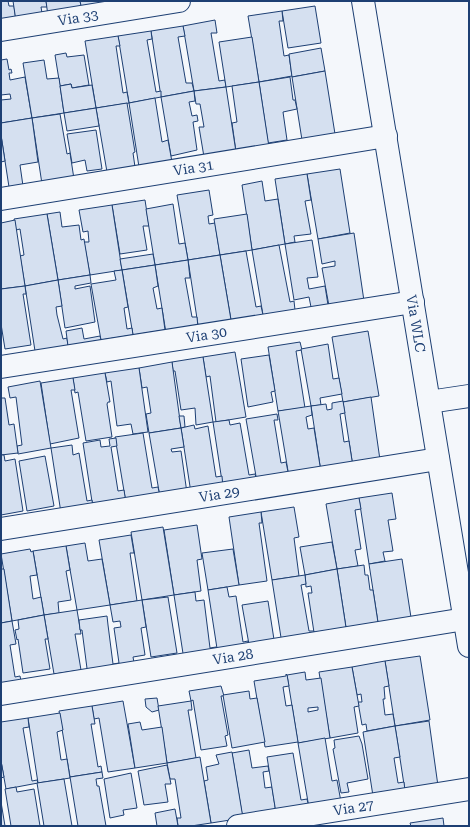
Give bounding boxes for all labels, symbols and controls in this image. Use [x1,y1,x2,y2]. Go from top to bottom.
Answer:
street label: Via 33 [56,6,100,29]
street label: Via 31 [172,156,215,179]
street label: Via WLC [403,294,429,354]
street label: Via 30 [185,323,228,346]
street label: Via 29 [198,483,241,505]
street label: Via 28 [211,645,255,668]
street label: Via 27 [332,796,375,819]

